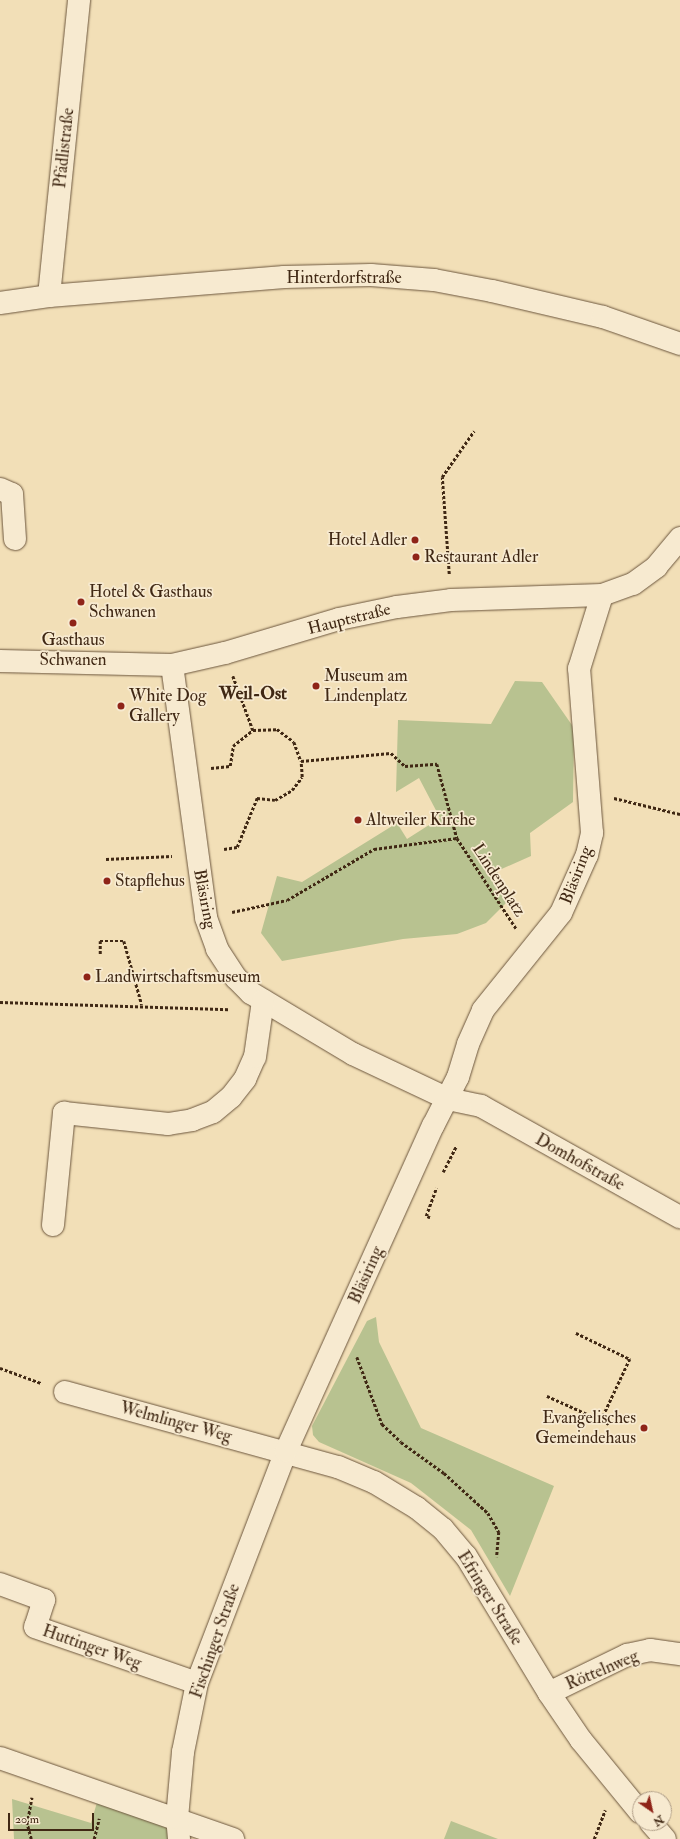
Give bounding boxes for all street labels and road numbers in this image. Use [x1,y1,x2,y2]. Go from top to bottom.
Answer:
street label: Pfädlistraße [50,107,78,189]
street label: Hinterdorfstraße [286,268,402,288]
street label: Hauptstraße [305,599,393,639]
street label: Lindenplatz [468,840,530,920]
street label: Bläsiring [556,843,596,907]
street label: Bläsiring [189,867,221,931]
street label: Domhofstraße [532,1129,628,1195]
street label: Bläsiring [344,1243,388,1307]
street label: Welmlinger Weg [118,1397,234,1447]
street label: Efringer Straße [453,1547,527,1649]
street label: Fischinger Straße [186,1581,244,1701]
street label: Huttinger Weg [40,1621,144,1673]
street label: Röttelnweg [563,1646,641,1694]

